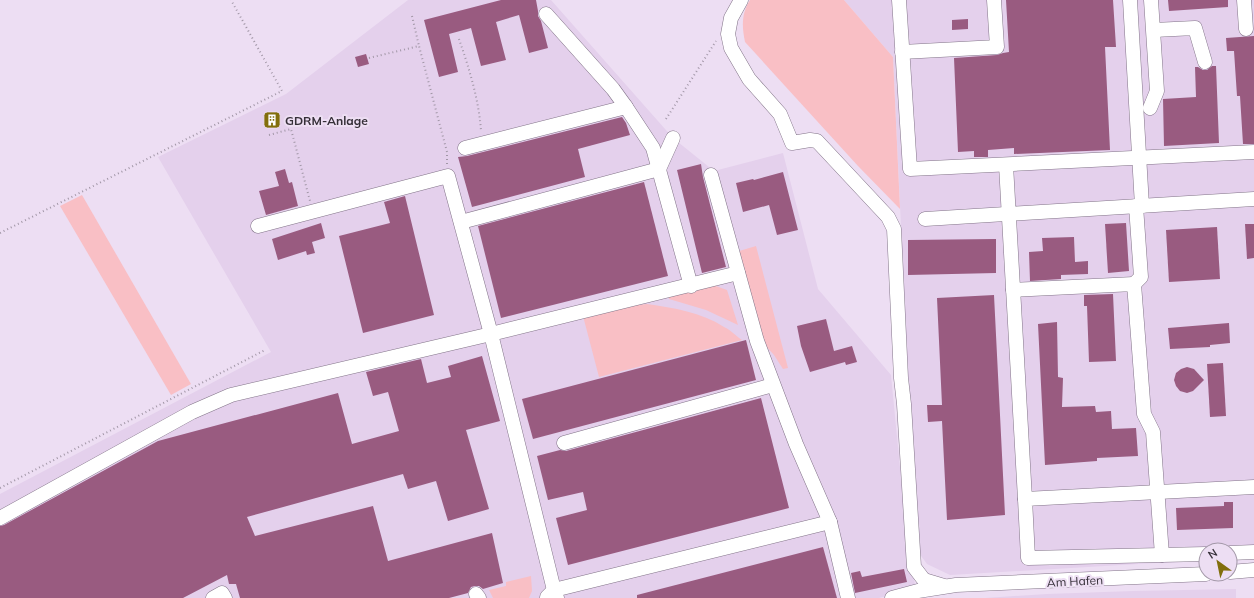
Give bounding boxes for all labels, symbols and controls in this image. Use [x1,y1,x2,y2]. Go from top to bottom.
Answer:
building icon: GDRM-Anlage [262,110,282,130]
place label: GDRM-Anlage [285,113,368,128]
north arrow [1198,542,1238,582]
text: N [1205,545,1220,562]
street label: Am Hafen [1046,572,1104,590]

